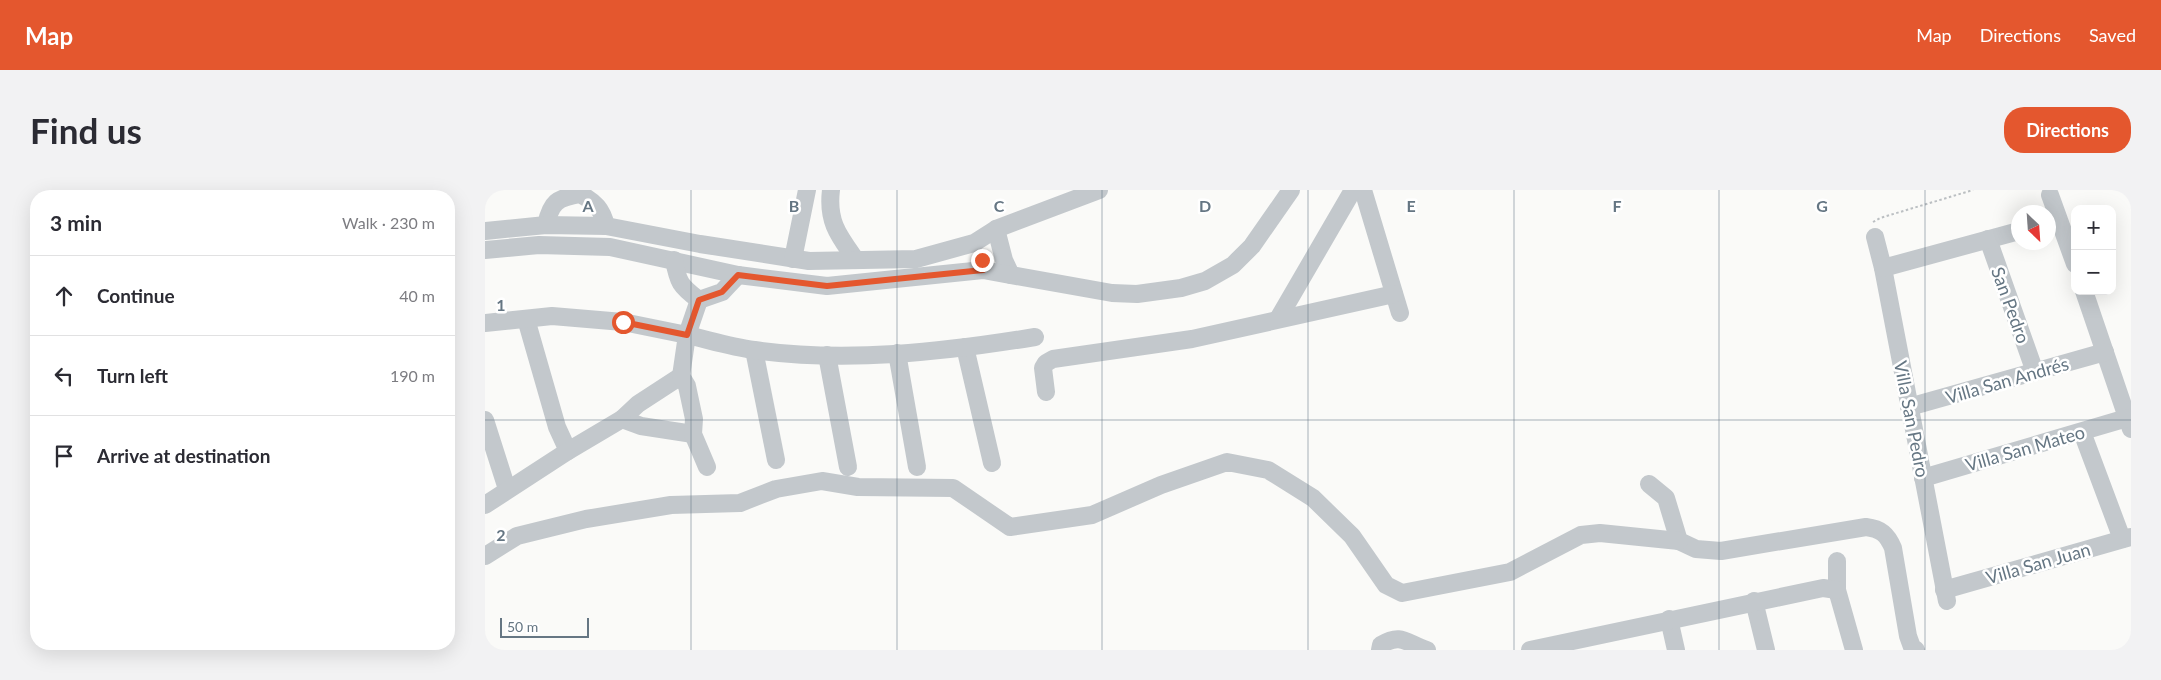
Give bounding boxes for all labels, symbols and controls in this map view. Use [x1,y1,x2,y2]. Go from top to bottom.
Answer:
text: Map [25,21,73,50]
text: Map [1916,24,1952,46]
text: Directions [1980,24,2061,46]
text: Saved [2089,24,2136,46]
button: Directions [2004,107,2131,153]
text: Find us [30,109,142,151]
text: A [581,196,594,215]
text: B [789,196,799,215]
text: C [994,196,1005,215]
text: D [1199,196,1211,215]
text: E [1406,196,1416,215]
text: F [1612,196,1622,215]
text: G [1816,196,1828,215]
north arrow [2011,205,2056,250]
map controls [2071,205,2116,295]
button: + [2071,205,2116,250]
text: 3 min [50,210,102,235]
text: Walk · 230 m [342,213,435,232]
route end [971,249,994,272]
button: − [2071,250,2116,295]
street label: San Pedro [1987,264,2035,346]
icon: ahead [50,282,78,310]
text: Continue [97,284,175,307]
text: 40 m [399,286,435,305]
text: 1 [496,295,506,314]
route start [612,311,635,334]
street label: Villa San Andrés [1943,352,2071,408]
street label: Villa San Pedro [1890,359,1934,479]
icon: left [50,362,78,390]
text: Turn left [97,364,168,387]
text: 190 m [390,366,435,385]
street label: Villa San Mateo [1963,420,2087,476]
icon: arrive [50,442,78,470]
text: Arrive at destination [97,444,270,467]
text: 2 [496,525,506,544]
street label: Villa San Juan [1983,538,2093,588]
scale bar [500,615,589,638]
text: 50 m [507,618,538,635]

